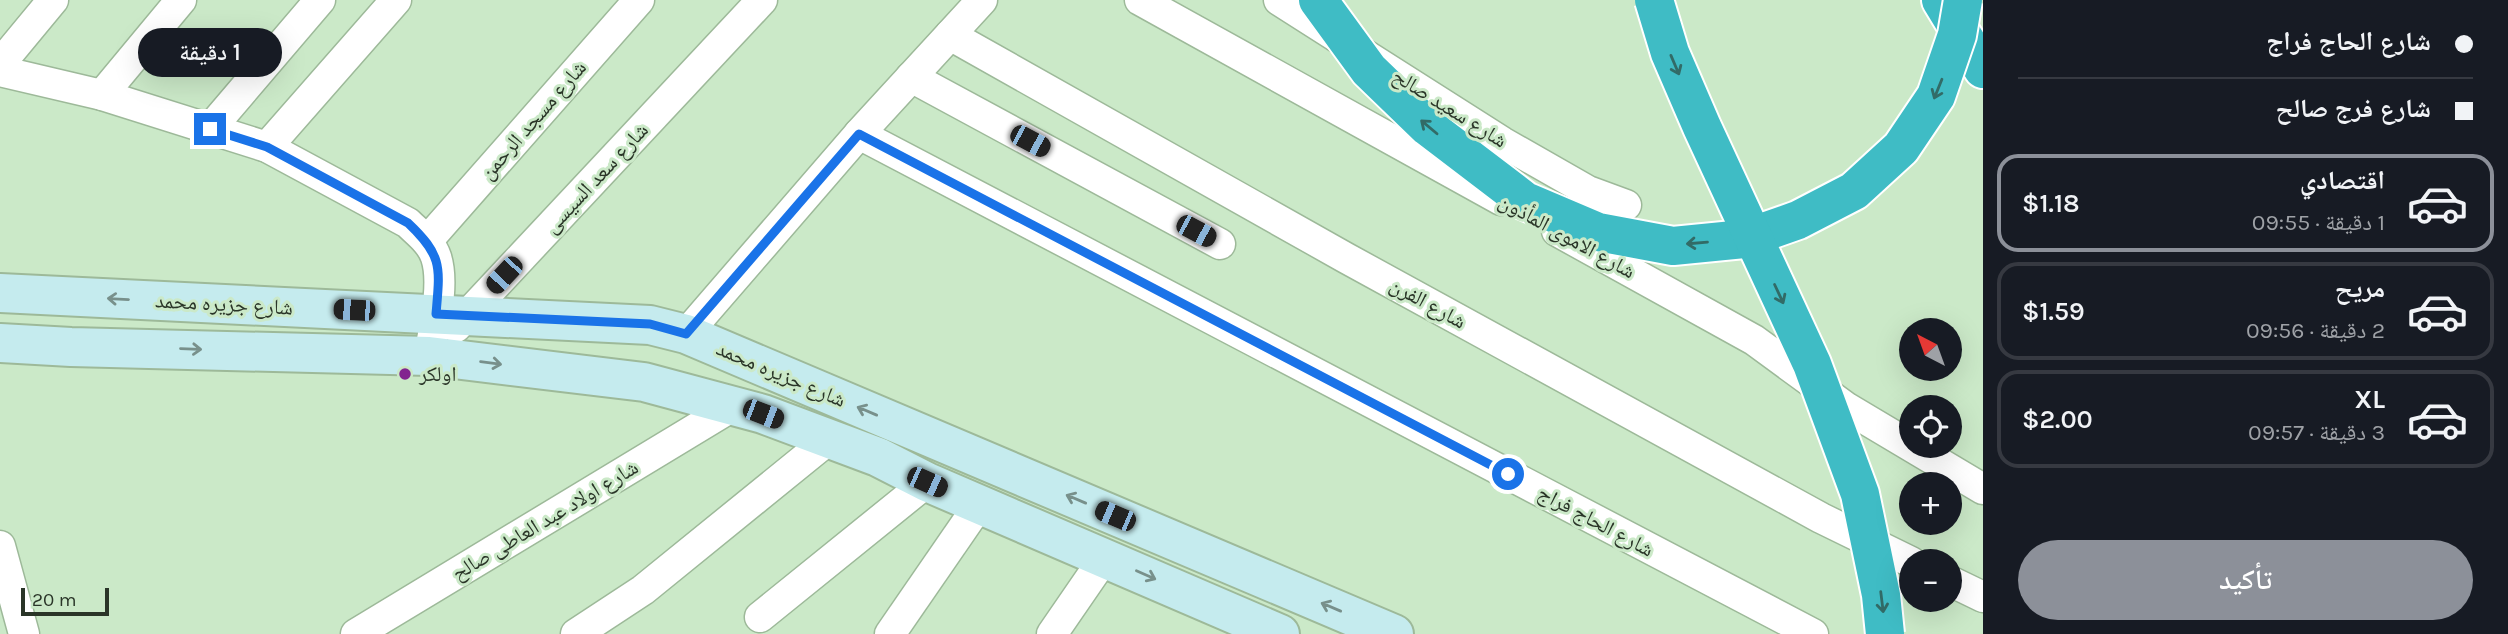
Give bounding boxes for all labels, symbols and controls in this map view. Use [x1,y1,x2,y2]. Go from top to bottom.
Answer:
text: شارع الحاج فراج [2266,26,2431,57]
callout: 1 دقيقة [138,27,282,76]
text: 1 دقيقة [179,39,241,66]
one-way arrow [1669,54,1682,75]
street label: شارع مسجد الرحمن [475,56,592,185]
street label: شارع سعيد صالح [1388,63,1512,154]
one-way arrow [1930,77,1943,99]
text: شارع فرج صالح [2276,93,2431,124]
route end [194,113,226,145]
street label: شارع سعد السيسى [539,118,654,239]
one-way arrow [1420,119,1438,135]
car [1007,122,1054,160]
text: اقتصادي [2300,165,2385,196]
icon: car [2406,172,2469,235]
street label: شارع الاموى المأذون [1494,188,1640,284]
text: $1.18 [2022,188,2080,219]
text: 1 دقيقة · 09:55 [2252,209,2385,236]
car [1173,212,1220,250]
one-way arrow [1686,237,1709,250]
car [482,252,527,298]
street label: شارع الفرن [1385,272,1470,335]
text: مريح [2335,273,2385,304]
icon: car [2406,280,2469,343]
one-way arrow [1773,283,1786,304]
street label: شارع جزيره محمد [154,288,294,321]
one-way arrow [106,292,129,305]
text: $1.59 [2022,296,2085,327]
car [333,298,376,322]
text: 2 دقيقة · 09:56 [2246,317,2385,344]
north arrow [1899,318,1962,382]
map controls [1899,318,1962,612]
street label: شارع جزيره محمد [712,336,849,413]
one-way arrow [179,343,202,356]
one-way arrow [479,357,502,370]
place label: اولكر [418,362,456,386]
marker: اولكر [397,366,413,382]
text: XL [2354,384,2385,415]
icon: car [2406,388,2469,451]
button: locate [1899,395,1962,458]
car [740,397,787,431]
one-way arrow [856,404,878,417]
text: $2.00 [2022,404,2093,435]
text: 3 دقيقة · 09:57 [2248,419,2385,446]
street label: شارع اولاد عبد العاطى صالح [448,455,643,586]
route start [1492,458,1524,490]
car [904,464,951,500]
button: + [1899,472,1962,535]
street label: شارع الحاج فراج [1534,480,1658,562]
one-way arrow [1066,492,1087,505]
car [1092,498,1139,534]
button: تأكيد [2018,540,2473,620]
button: − [1899,549,1962,612]
one-way arrow [1135,569,1156,582]
scale bar [21,585,108,617]
text: 20 m [32,589,77,611]
one-way arrow [1875,590,1888,613]
one-way arrow [1320,600,1342,613]

